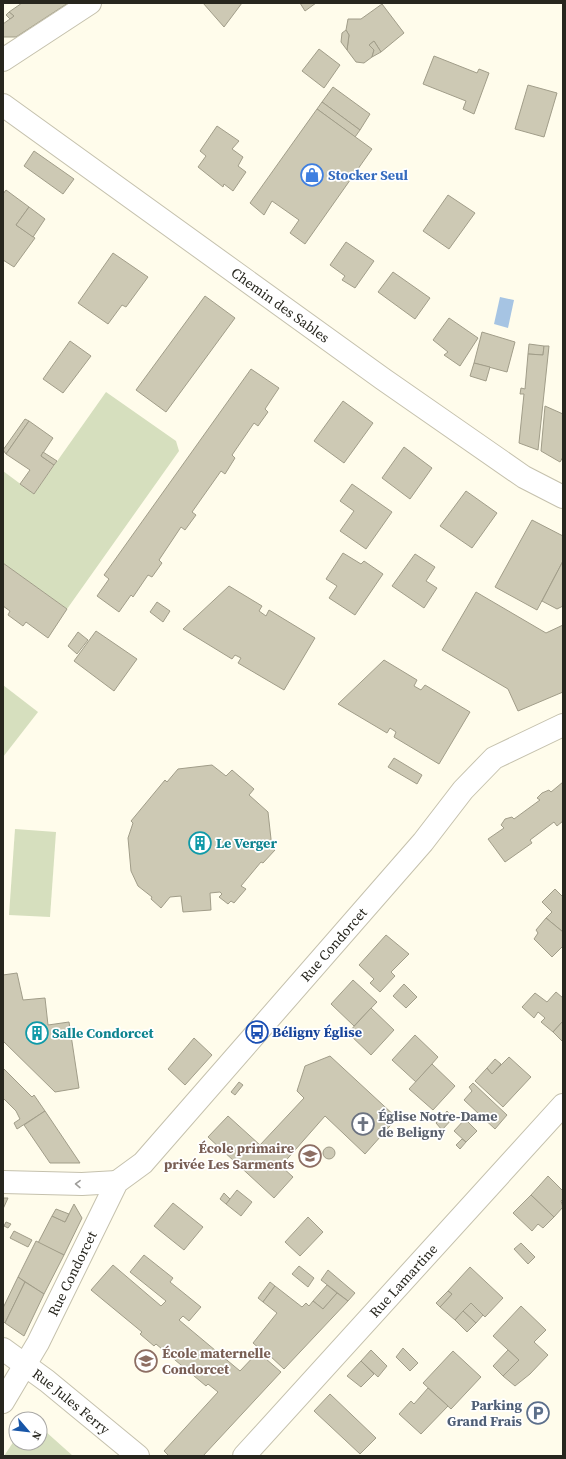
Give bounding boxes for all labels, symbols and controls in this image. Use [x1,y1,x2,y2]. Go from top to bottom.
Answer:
shop icon: Stocker Seul [299,162,325,188]
place label: Stocker Seul [328,165,409,185]
street label: Chemin des Sables [227,263,334,347]
building icon: Le Verger [187,830,213,856]
place label: Le Verger [216,833,277,853]
street label: Rue Condorcet [296,903,372,986]
bus stop icon: Béligny Église [244,1019,270,1045]
building icon: Salle Condorcet [24,1020,50,1046]
place label: Béligny Église [272,1022,362,1042]
place label: Salle Condorcet [52,1023,154,1043]
place label: Église Notre-Dame de Beligny [378,1106,498,1142]
church icon: Église Notre-Dame de Beligny [350,1111,376,1137]
place label: École primaire privée Les Sarments [164,1138,295,1174]
school or university icon: École primaire privée Les Sarments [297,1143,323,1169]
one-way arrow [75,1180,81,1188]
street label: Rue Condorcet [43,1227,102,1319]
street label: Rue Lamartine [365,1239,442,1322]
place label: École maternelle Condorcet [162,1343,271,1379]
school or university icon: École maternelle Condorcet [133,1348,159,1374]
street label: Rue Jules Ferry [28,1364,115,1440]
place label: Parking Grand Frais [447,1395,523,1431]
parking icon: Parking Grand Frais [525,1400,551,1426]
north arrow [8,1411,48,1451]
text: N [28,1428,45,1443]

